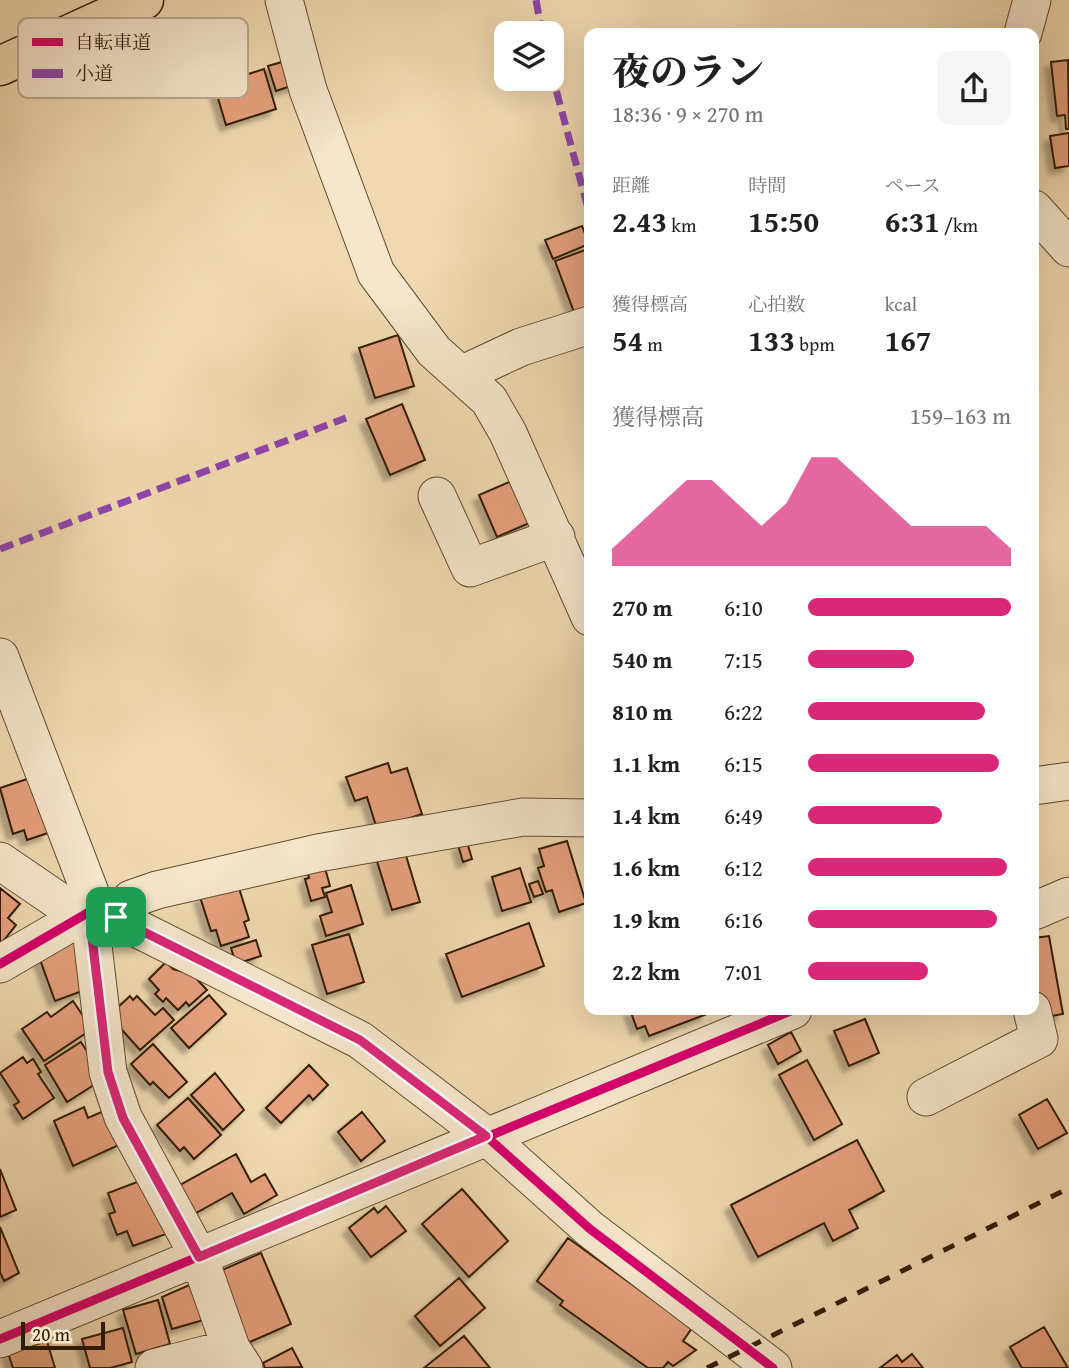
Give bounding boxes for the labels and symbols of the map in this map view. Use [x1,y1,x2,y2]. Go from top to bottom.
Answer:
legend [18,18,248,98]
text: 自転車道 [75,28,151,56]
text: 小道 [75,59,113,87]
pin [86,887,146,947]
scale bar [21,1319,105,1351]

